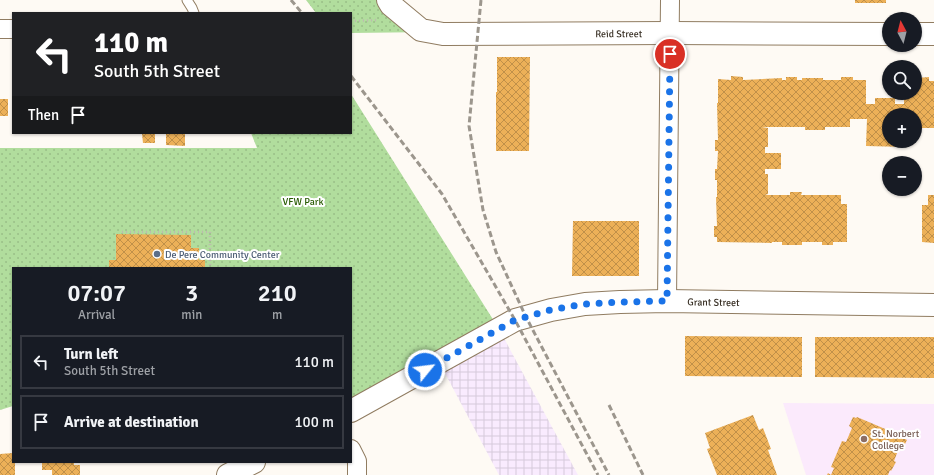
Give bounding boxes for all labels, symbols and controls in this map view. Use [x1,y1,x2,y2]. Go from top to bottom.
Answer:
north arrow [882,12,922,52]
map controls [882,12,922,196]
text: 110 m [94,26,168,60]
icon: left [28,28,80,80]
street label: Reid Street [595,28,643,40]
pin [653,37,687,71]
icon: arrive [659,43,681,65]
text: South 5th Street [94,60,220,82]
button: search [882,60,922,100]
icon: arrive [67,104,89,126]
text: Then [28,106,59,124]
button: + [882,108,922,148]
button: − [882,156,922,196]
park label: VFW Park [283,196,323,208]
marker: De Pere Community Center [152,249,162,259]
place label: De Pere Community Center [165,249,280,261]
text: 07:07 [67,278,126,308]
text: 3 [185,278,198,308]
text: 210 [258,278,297,308]
street label: Grant Street [687,296,740,309]
text: Arrival [78,307,115,323]
text: min [181,307,202,323]
text: m [272,307,282,323]
text: Turn left [64,345,118,363]
position arrow [404,349,446,391]
icon: left [30,351,52,373]
text: 110 m [294,353,334,371]
text: South 5th Street [64,363,155,379]
icon: arrive [30,411,52,433]
text: Arrive at destination [64,413,199,431]
text: 100 m [294,413,334,431]
place label: St. Norbert College [872,428,920,452]
marker: St. Norbert College [859,434,869,444]

